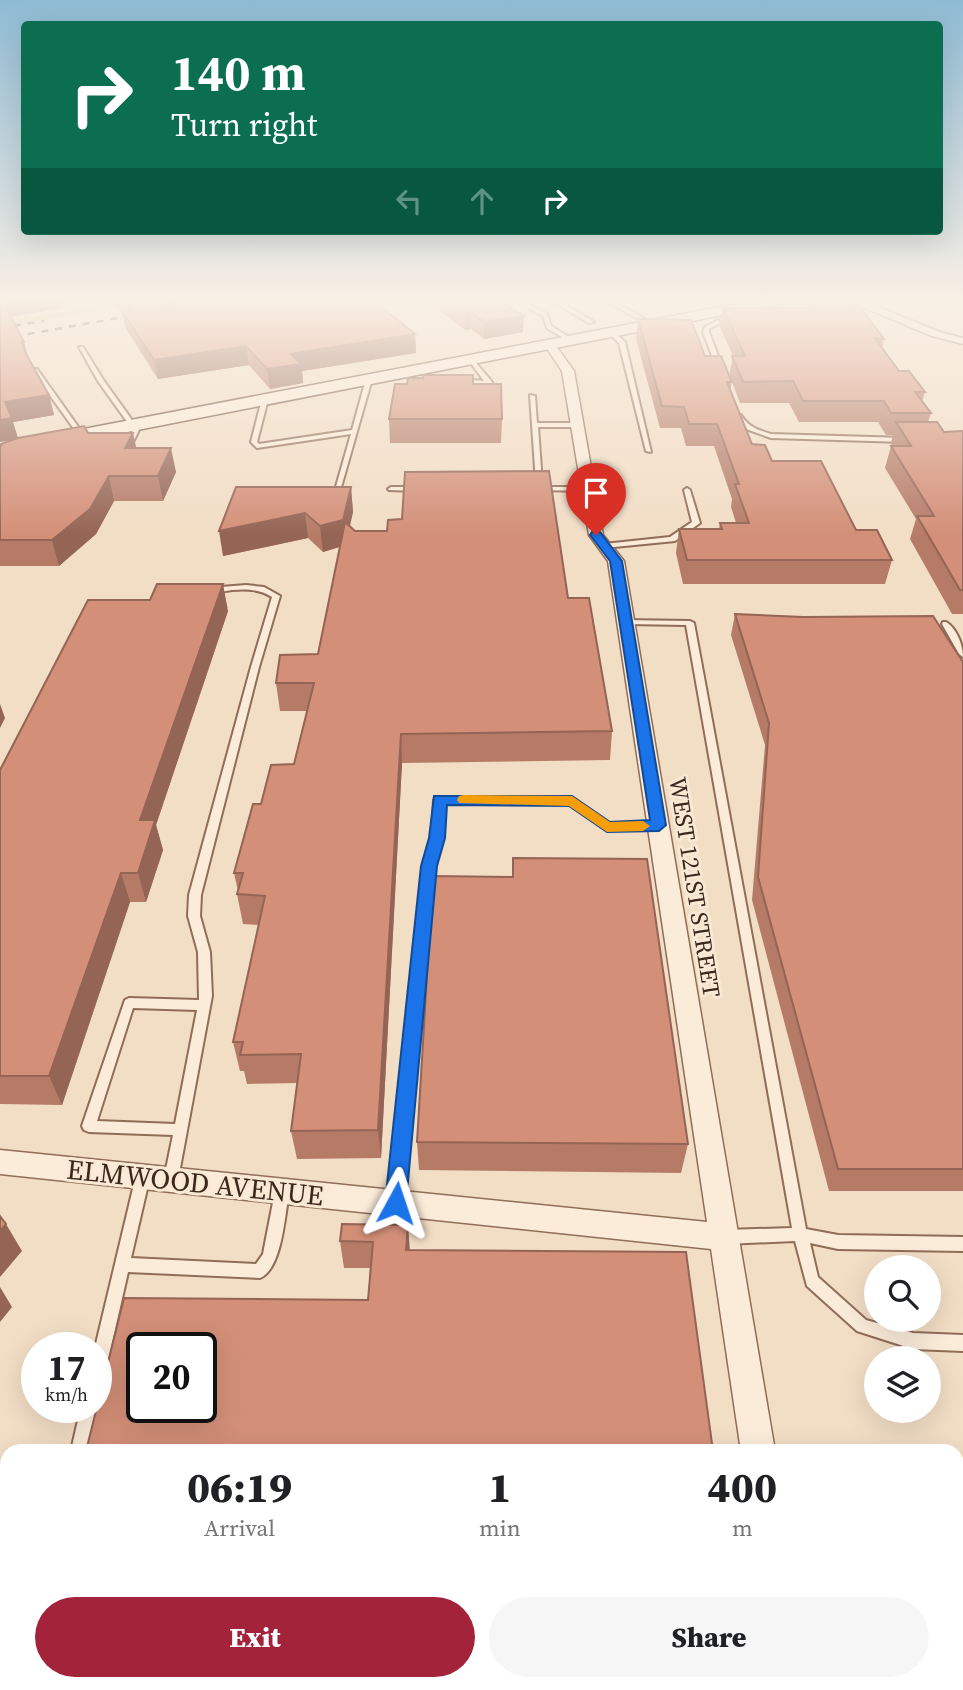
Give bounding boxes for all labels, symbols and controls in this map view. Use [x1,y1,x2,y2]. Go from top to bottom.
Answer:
text: 140 m [171,39,306,106]
icon: right [56,49,147,140]
text: Turn right [171,103,317,147]
icon: left [390,182,428,220]
icon: ahead [463,182,501,220]
icon: right [536,182,574,220]
pin [566,463,626,535]
icon: arrive [577,474,615,512]
street label: WEST 121ST STREET [661,775,729,1000]
street label: ELMWOOD AVENUE [65,1150,325,1214]
position arrow [359,1166,433,1240]
map controls [864,1255,941,1423]
button: search [864,1255,941,1332]
speed limit sign: 20 [126,1332,217,1423]
text: 17 [48,1344,85,1392]
button: layers [864,1346,941,1423]
text: km/h [45,1382,88,1407]
text: 06:19 [187,1458,292,1516]
text: 1 [488,1458,511,1516]
text: 400 [708,1458,777,1516]
text: Arrival [204,1512,275,1544]
text: min [479,1512,521,1544]
text: m [732,1512,753,1544]
button: Exit [35,1597,475,1677]
button: Share [489,1597,929,1677]

